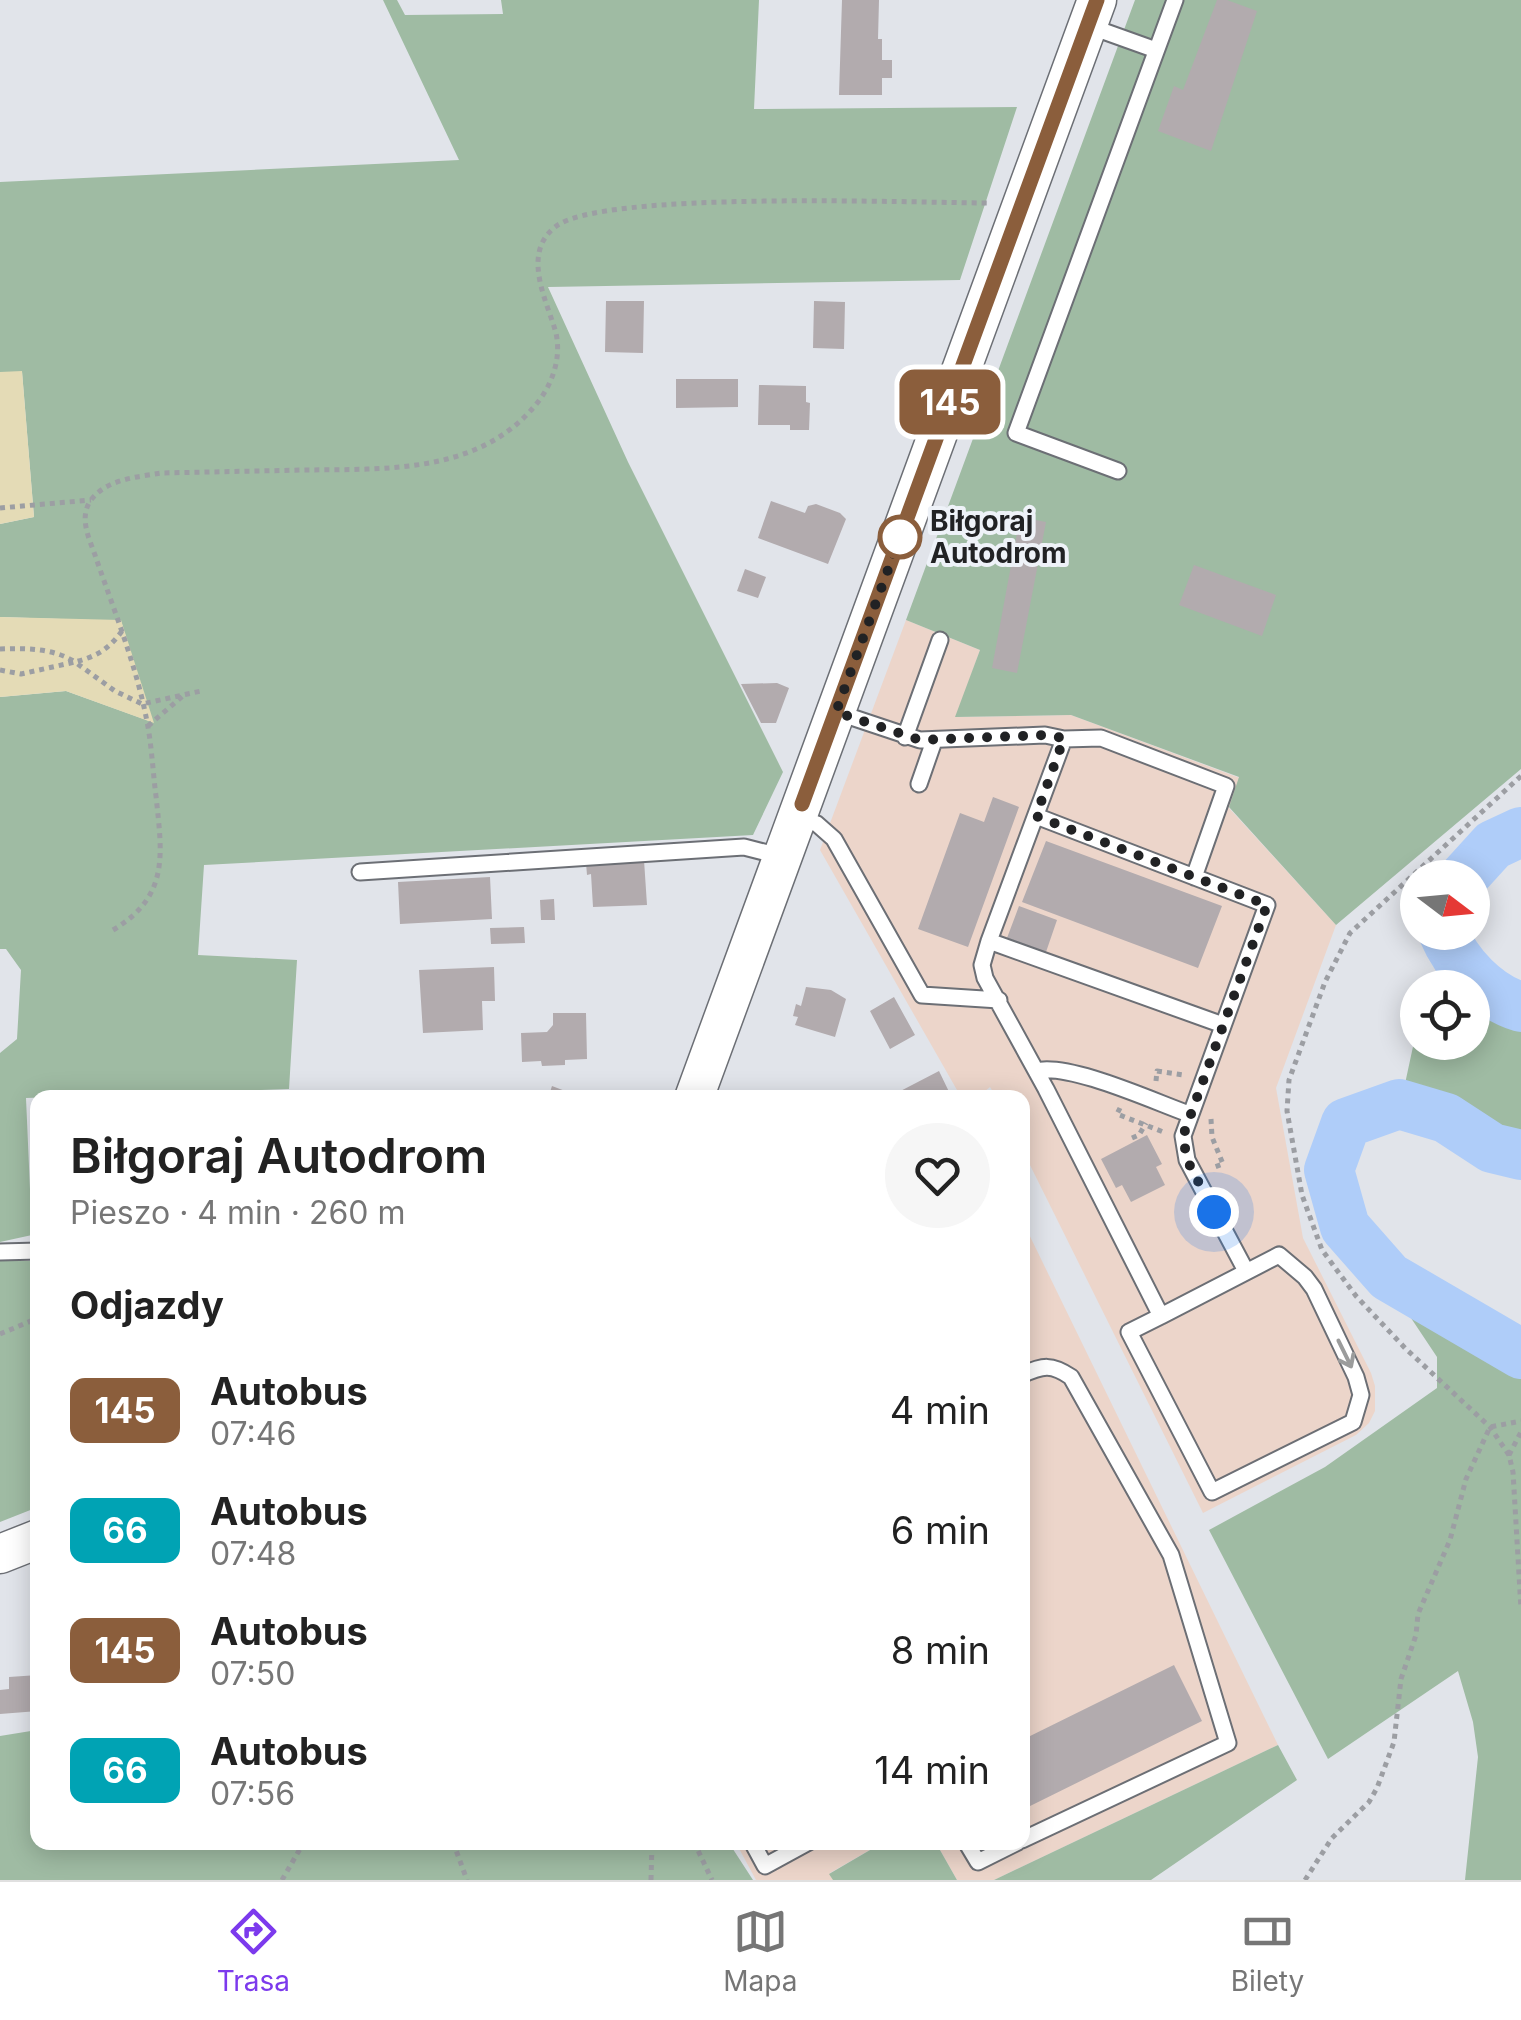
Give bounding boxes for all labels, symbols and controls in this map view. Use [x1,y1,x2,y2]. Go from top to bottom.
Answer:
line badge: 145 [892,370,1008,434]
text: 145 [919,381,981,423]
place label: Biłgoraj Autodrom [930,504,1067,570]
marker: Biłgoraj Autodrom [879,516,921,558]
north arrow [1400,860,1490,950]
map controls [1400,860,1490,1060]
button: locate [1400,970,1490,1060]
button: heart [885,1123,990,1228]
text: Biłgoraj Autodrom [70,1126,487,1185]
your location [1189,1187,1239,1237]
text: Pieszo · 4 min · 260 m [70,1193,406,1232]
text: Odjazdy [70,1282,224,1328]
one-way arrow [1337,1339,1356,1369]
text: Autobus [210,1368,368,1414]
text: 4 min [890,1387,990,1433]
text: 145 [94,1389,156,1431]
text: 07:46 [210,1414,296,1453]
text: Autobus [210,1488,368,1534]
text: 6 min [891,1507,990,1553]
text: 66 [102,1509,148,1551]
text: 07:48 [210,1534,296,1573]
text: Autobus [210,1608,368,1654]
text: 8 min [891,1627,990,1673]
text: 145 [94,1629,156,1671]
text: 07:50 [210,1654,295,1693]
text: Autobus [210,1728,368,1774]
text: 14 min [874,1747,990,1793]
text: 66 [102,1749,148,1791]
text: 07:56 [210,1774,295,1813]
tab: Trasa [217,1904,290,1998]
tab: Mapa [723,1904,797,1998]
tab: Bilety [1231,1904,1304,1998]

